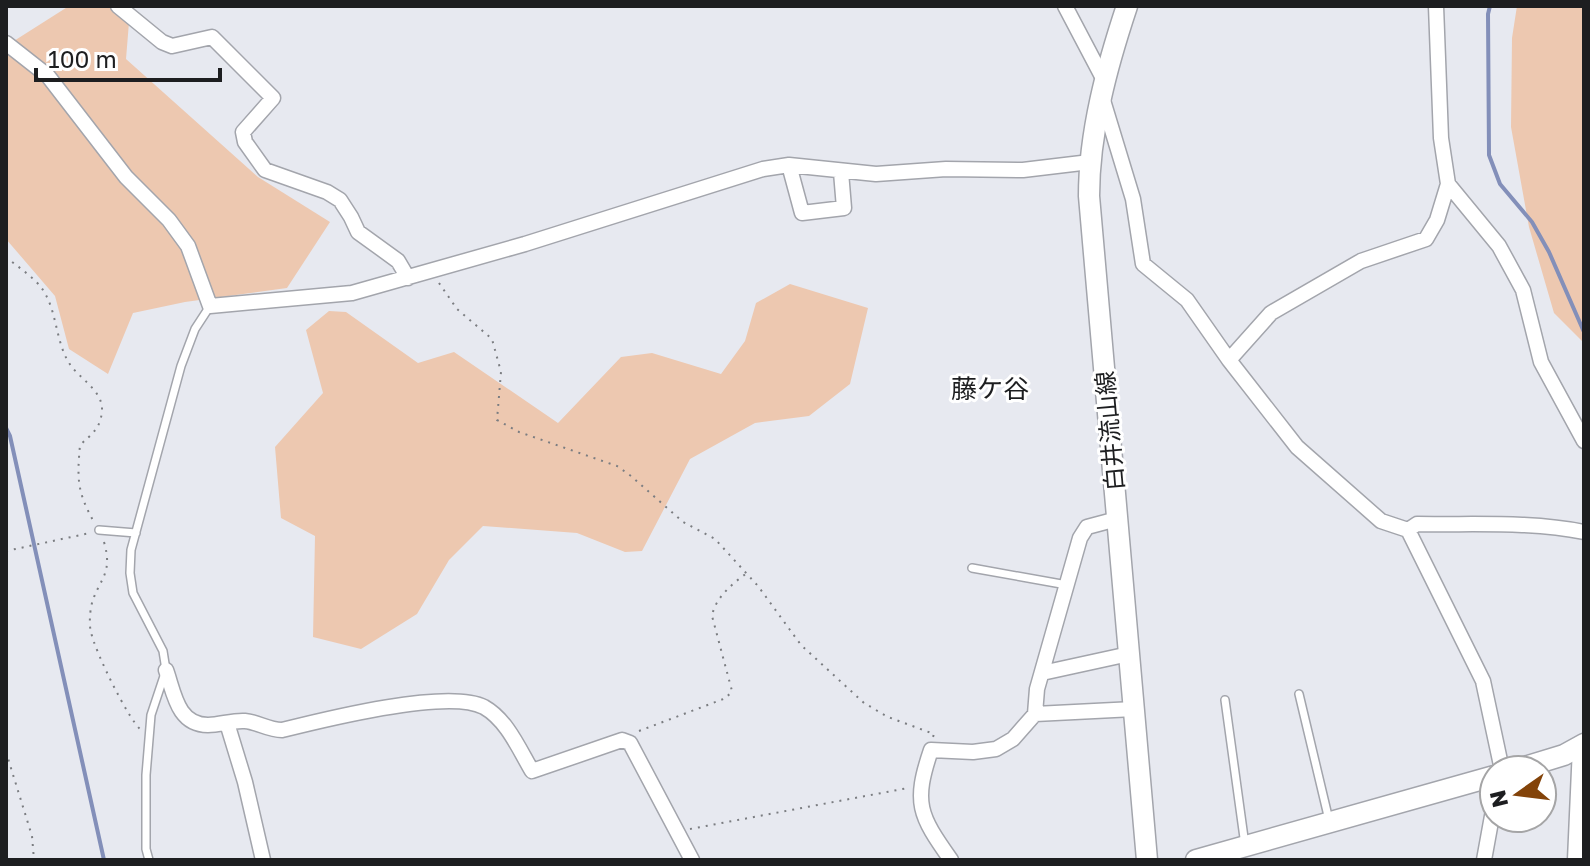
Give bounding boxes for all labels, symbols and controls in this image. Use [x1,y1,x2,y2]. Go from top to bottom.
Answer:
scale bar [36,32,220,82]
text: 100 m [48,44,117,73]
street label: 白井流山線 [1089,370,1129,492]
district label: 藤ケ谷 [951,373,1029,404]
north arrow [1478,754,1558,834]
text: N [1483,788,1513,810]

